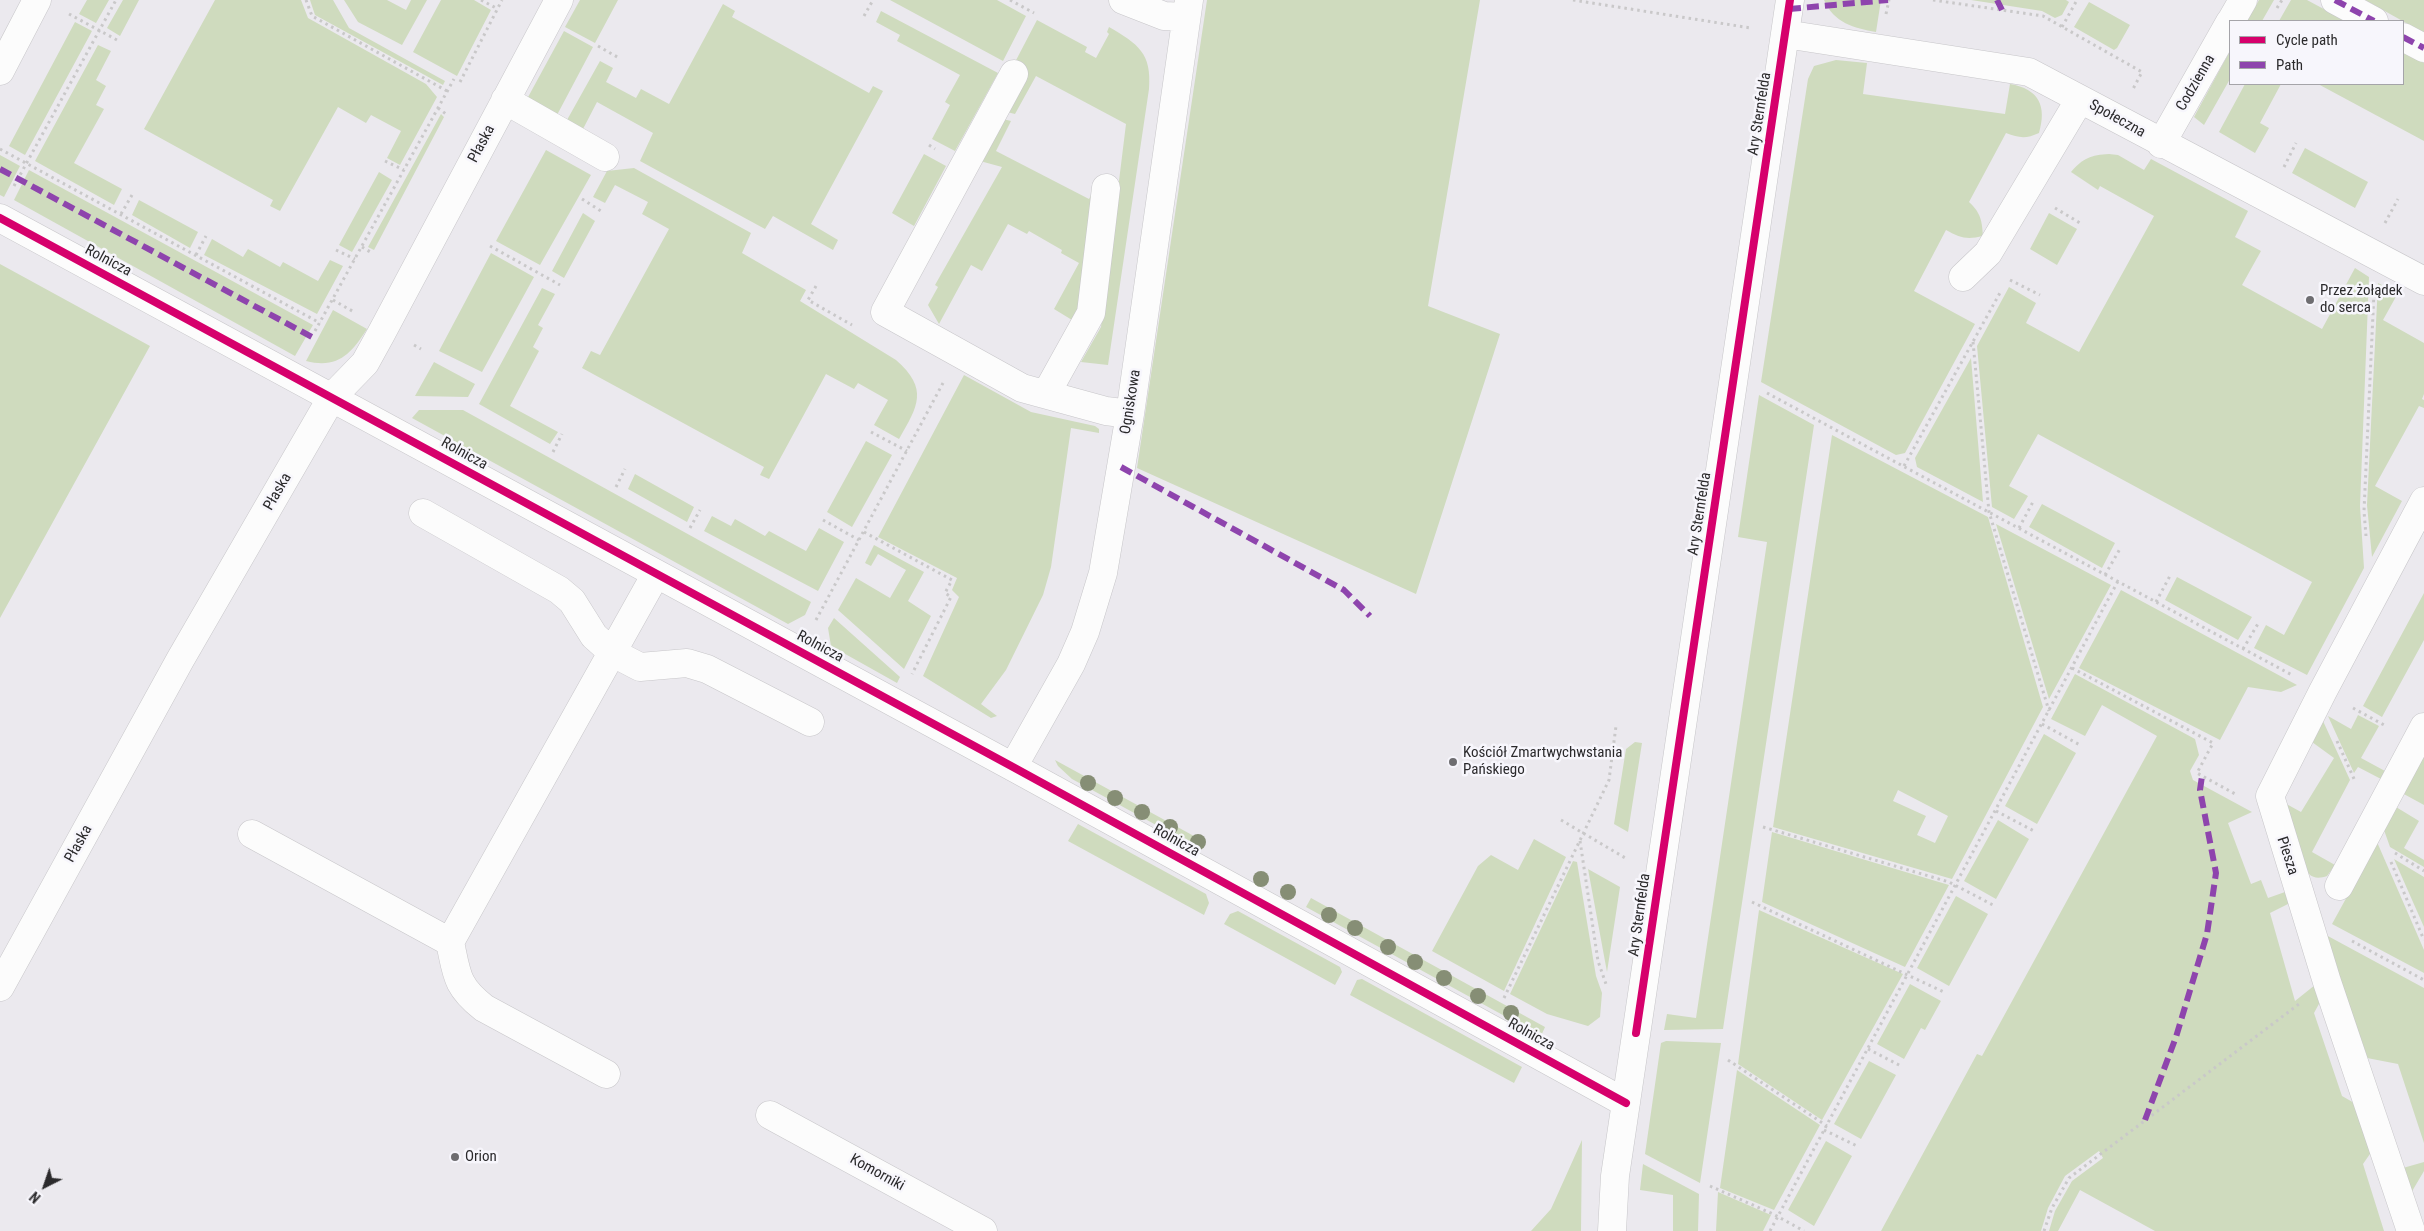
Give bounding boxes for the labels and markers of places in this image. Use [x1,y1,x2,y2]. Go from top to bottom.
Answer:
place label: Przez żołądek do serca [2320,282,2403,317]
marker: Przez żołądek do serca [2304,294,2316,306]
place label: Kościół Zmartwychwstania Pańskiego [1463,744,1622,779]
marker: Kościół Zmartwychwstania Pańskiego [1447,756,1459,768]
place label: Orion [465,1148,497,1166]
marker: Orion [449,1151,461,1163]

